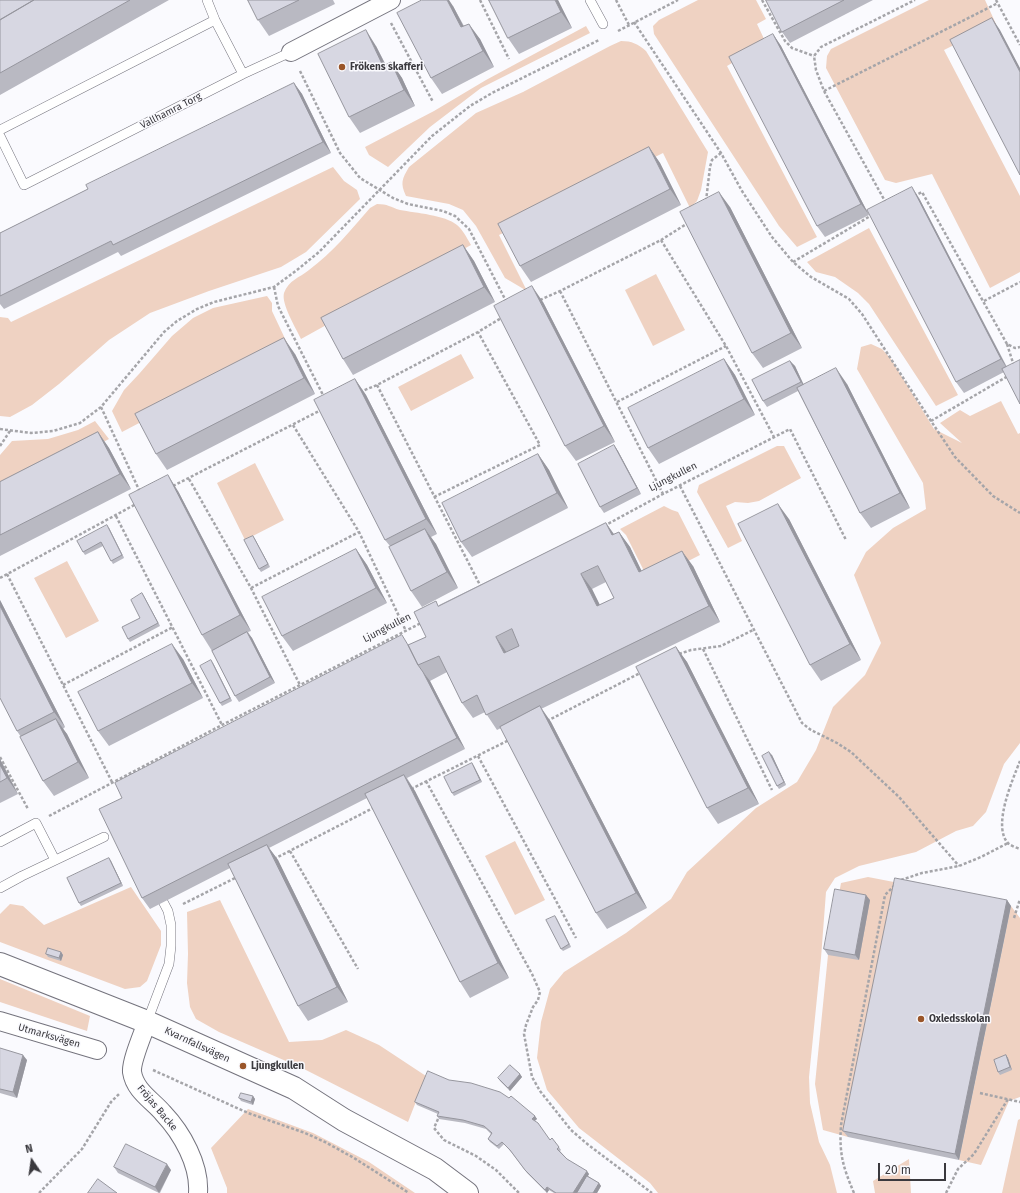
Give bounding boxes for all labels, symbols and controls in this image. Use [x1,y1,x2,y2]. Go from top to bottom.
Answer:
place label: Frökens skafferi [350,61,423,73]
marker: Frökens skafferi [337,62,347,72]
street label: Vallhamra Torg [138,90,204,132]
street label: Ljungkullen [647,460,699,494]
street label: Ljungkullen [361,611,413,645]
place label: Oxledsskolan [929,1013,990,1025]
marker: Oxledsskolan [916,1014,926,1024]
street label: Utmarksvägen [17,1021,81,1051]
street label: Kvarnfallsvägen [162,1025,232,1065]
place label: Ljungkullen [251,1060,304,1072]
marker: Ljungkullen [238,1061,248,1071]
street label: Fröjas Backe [134,1083,180,1133]
north arrow [12,1141,52,1181]
text: N [24,1142,34,1156]
scale bar [880,1155,948,1181]
text: 20 m [885,1163,911,1177]

